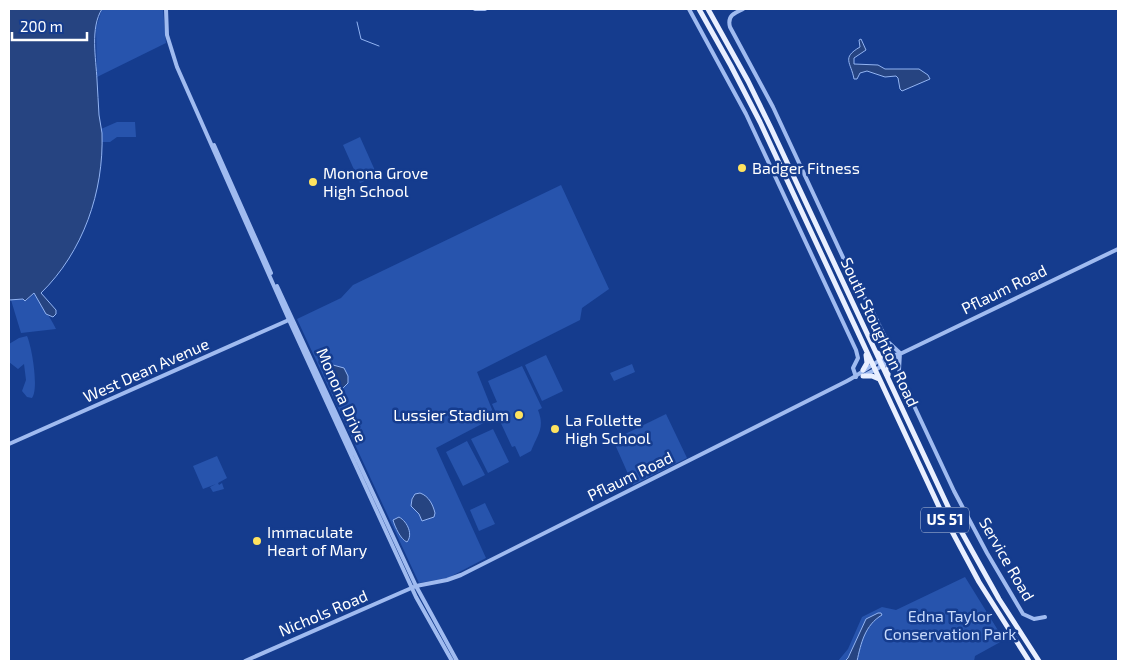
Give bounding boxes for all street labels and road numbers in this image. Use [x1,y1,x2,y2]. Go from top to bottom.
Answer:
street label: South Stoughton Road [838,254,923,409]
street label: Pflaum Road [958,260,1050,317]
street label: West Dean Avenue [80,333,211,406]
street label: Monona Drive [313,345,372,445]
street label: Pflaum Road [584,447,676,504]
road number: US 51 [921,508,969,532]
street label: Service Road [976,514,1039,604]
street label: Nichols Road [275,585,370,640]

